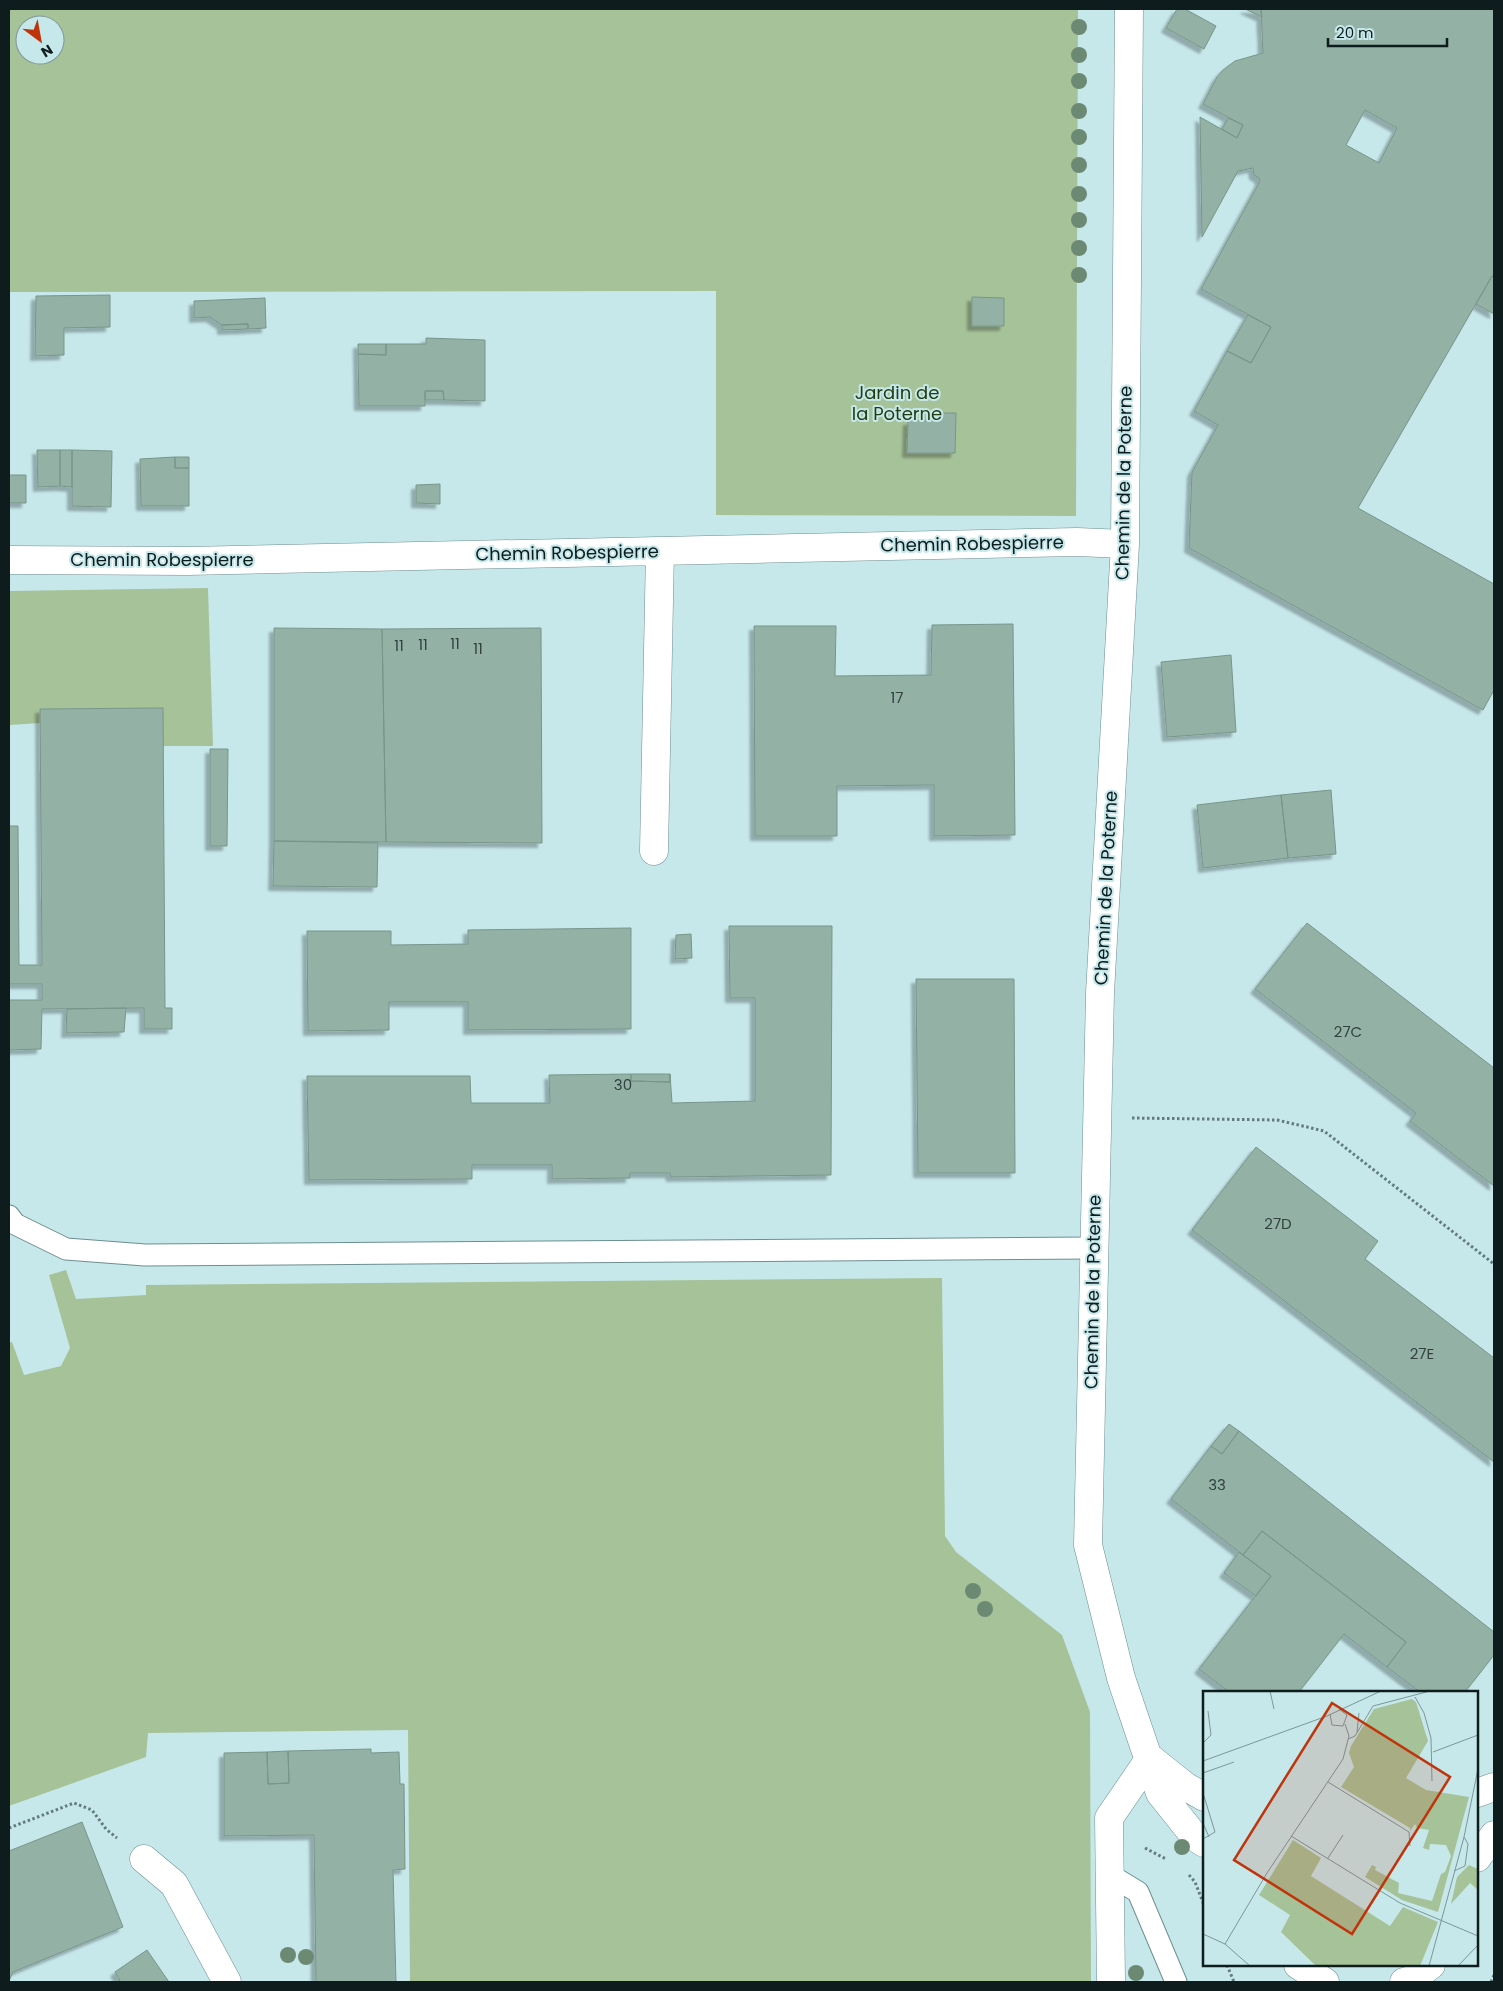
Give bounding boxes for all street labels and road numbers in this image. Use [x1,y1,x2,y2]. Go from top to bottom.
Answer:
street label: Chemin de la Poterne [1109,386,1138,580]
street label: Chemin Robespierre [880,529,1064,558]
street label: Chemin Robespierre [475,538,659,567]
street label: Chemin Robespierre [70,547,254,572]
street label: Chemin de la Poterne [1088,790,1123,986]
street label: Chemin de la Poterne [1078,1195,1107,1389]

